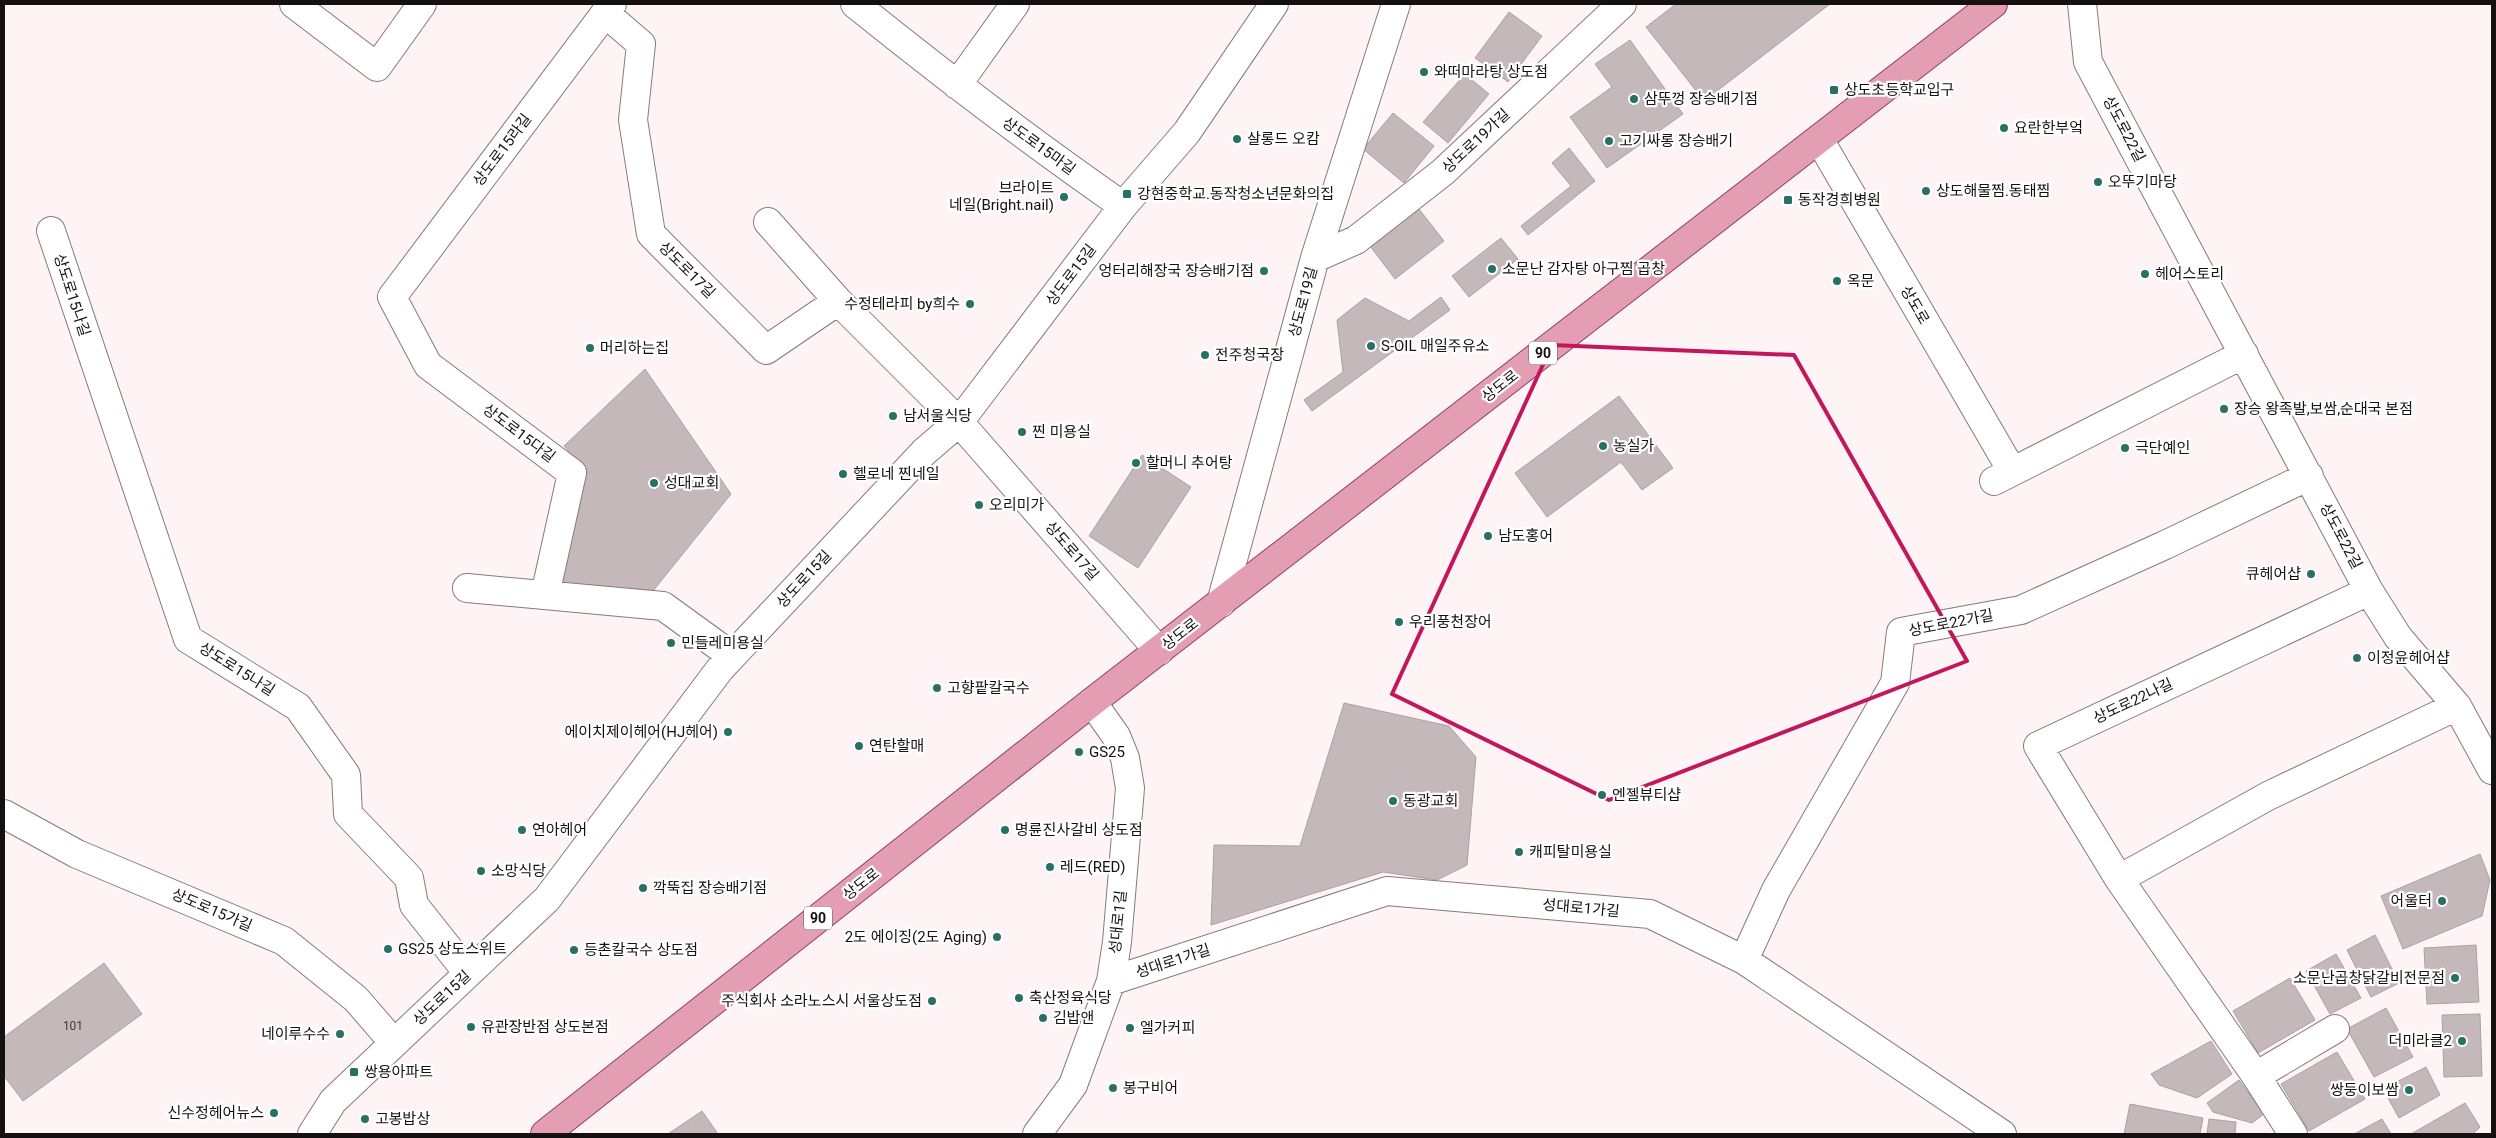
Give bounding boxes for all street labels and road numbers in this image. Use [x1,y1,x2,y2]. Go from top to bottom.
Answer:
street label: 상도로22길 [2099,93,2149,165]
street label: 상도로19가길 [1438,105,1514,177]
street label: 상도로15라길 [469,110,535,190]
street label: 상도로15마길 [999,113,1079,179]
street label: 상도로17길 [655,238,719,302]
street label: 상도로15길 [1042,241,1100,309]
street label: 상도로15나길 [50,251,94,339]
street label: 상도로19길 [1285,265,1321,339]
street label: 상도로 [1897,283,1933,327]
road number: 90 [1529,342,1557,364]
street label: 상도로 [1478,366,1522,406]
street label: 상도로15다길 [479,400,559,466]
street label: 상도로22길 [2316,500,2366,572]
street label: 상도로17길 [1042,518,1102,584]
street label: 상도로15길 [773,547,835,611]
street label: 상도로22가길 [1907,606,1995,640]
street label: 상도로 [1158,614,1202,654]
street label: 상도로15나길 [196,639,278,699]
street label: 상도로22나길 [2090,675,2176,727]
street label: 상도로 [839,864,883,904]
street label: 상도로15가길 [169,885,255,935]
street label: 성대로1길 [1106,889,1130,955]
street label: 성대로1가길 [1542,896,1620,920]
road number: 90 [804,906,832,930]
street label: 성대로1가길 [1133,940,1213,982]
street label: 상도로15길 [410,967,474,1029]

